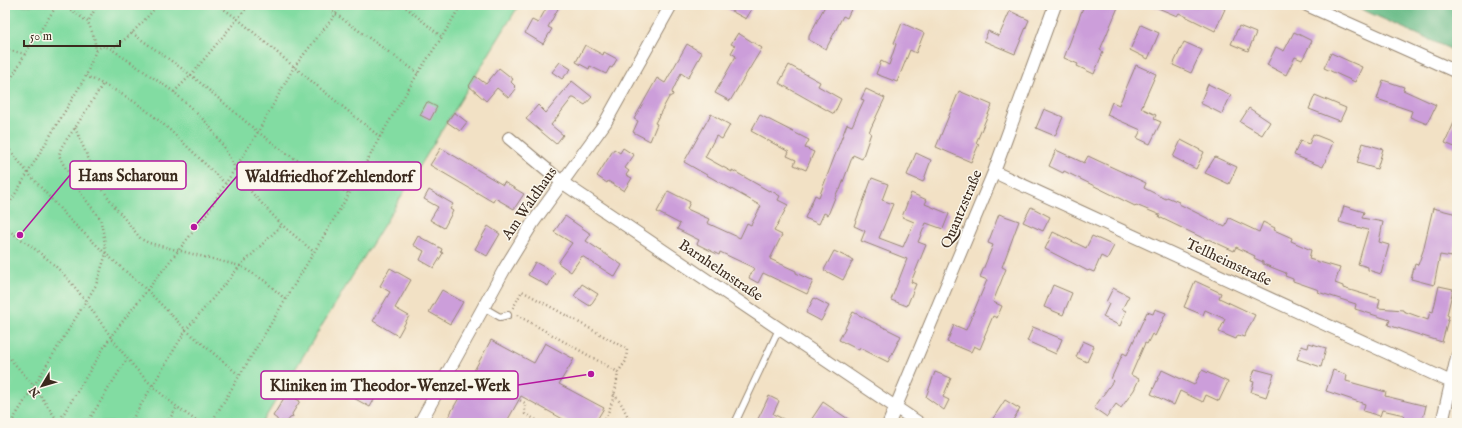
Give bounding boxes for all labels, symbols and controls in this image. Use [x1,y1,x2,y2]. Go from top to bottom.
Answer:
scale bar [24,22,120,48]
text: 50 m [30,29,52,44]
callout: Hans Scharoun [70,161,186,189]
callout: Waldfriedhof Zehlendorf [237,162,421,190]
street label: Am Waldhaus [497,163,561,244]
text: Hans Scharoun [78,167,179,187]
street label: Quantzstraße [936,167,987,251]
text: Waldfriedhof Zehlendorf [244,168,416,188]
street label: Tellheimstraße [1183,234,1275,291]
street label: Barnhelmstraße [675,235,767,306]
north arrow [22,366,62,406]
callout: Kliniken im Theodor-Wenzel-Werk [261,371,518,399]
text: Kliniken im Theodor-Wenzel-Werk [270,377,511,397]
text: N [26,383,44,400]

